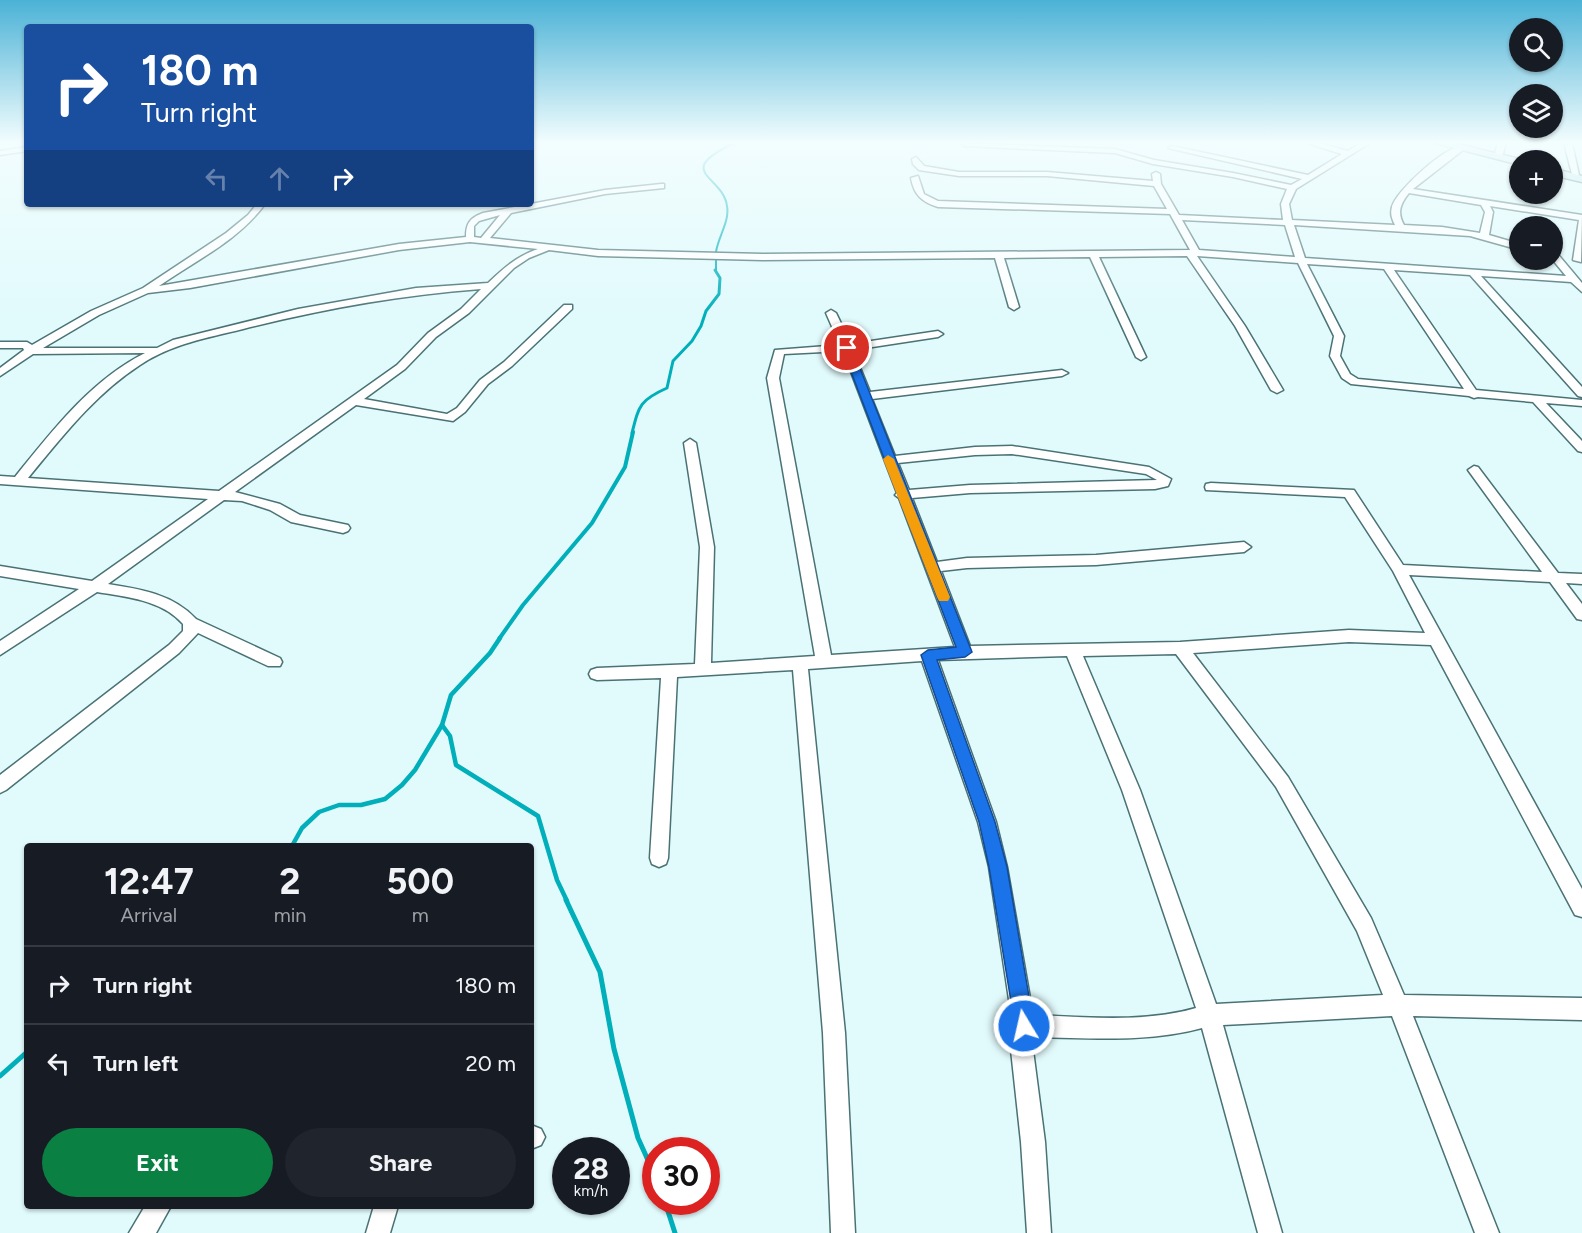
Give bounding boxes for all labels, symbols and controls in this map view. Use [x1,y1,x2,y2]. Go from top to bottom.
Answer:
map controls [1509,18,1563,270]
button: search [1509,18,1563,72]
text: 180 m [141,45,258,96]
icon: right [42,48,120,126]
button: layers [1509,84,1563,138]
text: Turn right [141,96,257,129]
button: + [1509,150,1563,204]
icon: left [200,162,233,195]
icon: ahead [263,162,296,195]
icon: right [326,162,359,195]
button: − [1509,216,1563,270]
pin [821,322,872,373]
icon: arrive [830,331,863,364]
text: 12:47 [104,860,194,903]
text: 2 [280,860,300,903]
text: 500 [386,860,454,903]
text: Arrival [121,903,177,927]
text: min [274,903,306,927]
text: m [412,903,429,927]
icon: right [42,969,75,1002]
text: Turn right [93,972,192,999]
text: 180 m [455,972,516,999]
position arrow [992,994,1056,1058]
icon: left [42,1047,75,1080]
text: Turn left [93,1050,179,1077]
text: 20 m [465,1050,516,1077]
button: Exit [42,1128,273,1197]
button: Share [285,1128,516,1197]
speed limit sign: 30 [642,1137,720,1215]
text: 28 [573,1150,609,1187]
text: km/h [574,1182,608,1200]

